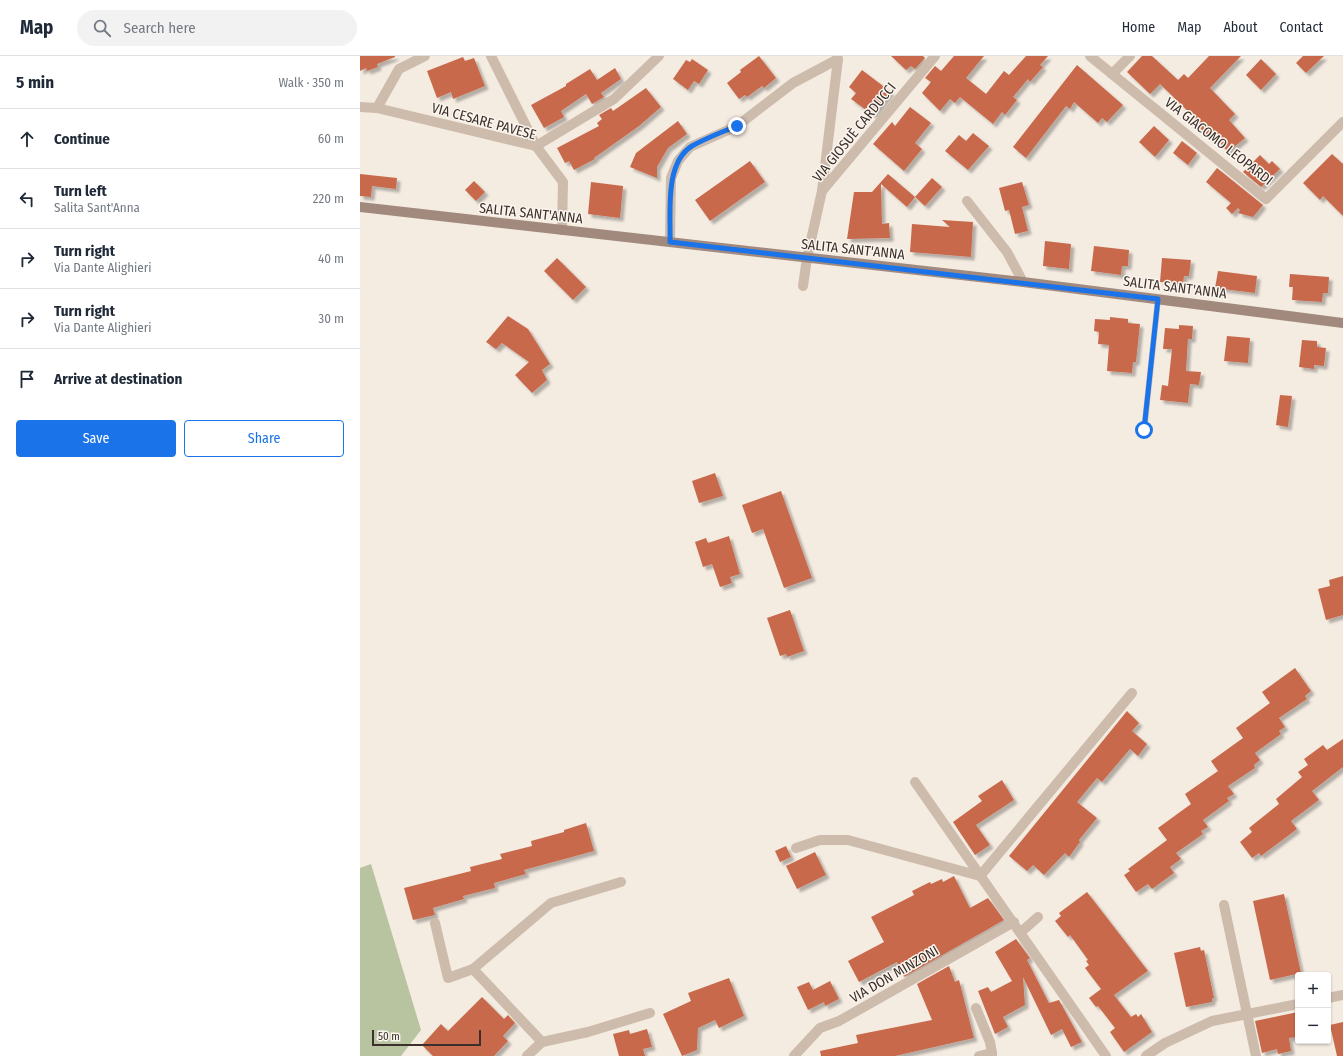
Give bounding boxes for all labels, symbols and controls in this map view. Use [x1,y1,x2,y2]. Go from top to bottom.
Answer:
search box [77,10,357,46]
text: Map [20,16,53,39]
icon: search [91,17,113,39]
text: Search here [123,19,196,37]
text: Home [1122,19,1155,36]
text: Map [1177,19,1201,36]
text: About [1223,19,1258,36]
text: Contact [1280,19,1323,36]
text: 5 min [16,72,54,93]
text: Walk · 350 m [278,75,344,90]
street label: VIA GIOSUÈ CARDUCCI [808,79,900,185]
street label: VIA GIACOMO LEOPARDI [1161,94,1276,189]
street label: VIA CESARE PAVESE [430,99,538,144]
route end [728,117,746,135]
icon: ahead [16,128,38,150]
text: Continue [54,130,110,148]
text: 60 m [318,131,344,146]
text: Turn left [54,182,107,200]
icon: left [16,188,38,210]
text: 220 m [313,191,344,206]
text: Salita Sant'Anna [54,200,140,215]
street label: SALITA SANT'ANNA [478,200,584,227]
street label: SALITA SANT'ANNA [800,236,906,263]
text: Turn right [54,242,115,260]
icon: right [16,248,38,270]
text: 40 m [318,251,344,266]
text: Via Dante Alighieri [54,260,152,275]
street label: SALITA SANT'ANNA [1122,273,1228,302]
text: Turn right [54,302,115,320]
icon: right [16,308,38,330]
text: 30 m [318,311,344,326]
text: Via Dante Alighieri [54,320,152,335]
icon: arrive [16,368,38,390]
text: Arrive at destination [54,370,182,388]
button: Save [16,420,176,457]
button: Share [184,420,344,457]
route start [1135,421,1153,439]
street label: VIA DON MINZONI [847,942,942,1007]
map controls [1295,972,1331,1044]
button: + [1295,972,1331,1008]
button: − [1295,1008,1331,1044]
scale bar [372,1028,481,1047]
text: 50 m [378,1030,400,1043]

